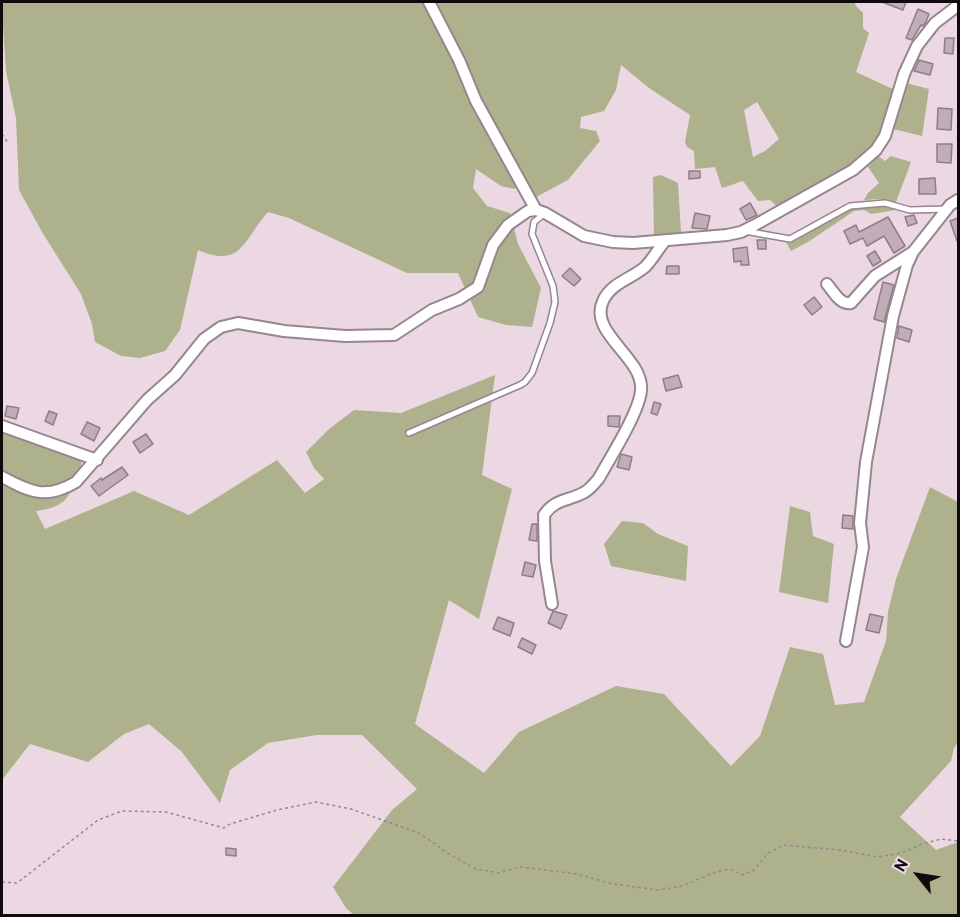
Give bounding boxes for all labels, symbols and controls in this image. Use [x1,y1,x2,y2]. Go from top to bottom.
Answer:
north arrow [888,845,948,905]
text: N [891,856,914,876]

